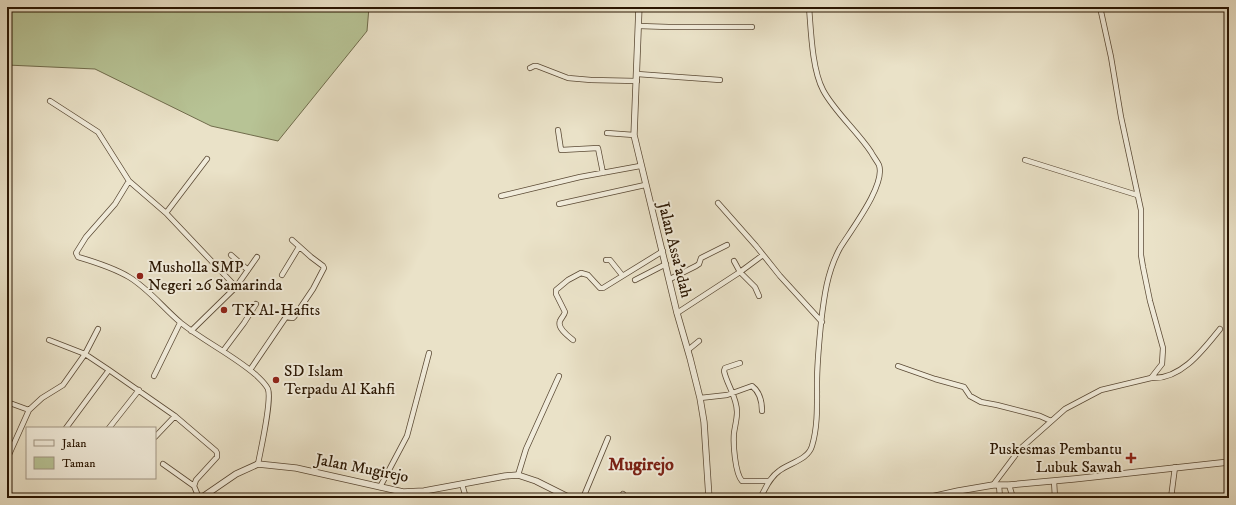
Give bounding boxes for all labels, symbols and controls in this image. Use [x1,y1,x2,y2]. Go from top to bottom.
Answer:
street label: Jalan Assa'adah [653,198,697,300]
place label: Musholla SMP Negeri 26 Samarinda [148,257,282,295]
marker: Musholla SMP Negeri 26 Samarinda [135,271,145,281]
place label: TK Al-Hafits [232,300,320,320]
marker: TK Al-Hafits [219,305,229,315]
place label: SD Islam Terpadu Al Kahfi [284,361,395,399]
marker: SD Islam Terpadu Al Kahfi [271,375,281,385]
legend [26,427,156,479]
text: Jalan [61,436,87,451]
place label: Puskesmas Pembantu Lubuk Sawah [989,439,1123,477]
street label: Jalan Mugirejo [312,449,410,487]
marker: Puskesmas Pembantu Lubuk Sawah [1125,452,1137,464]
district label: Mugirejo [608,454,674,476]
text: Taman [62,456,96,471]

